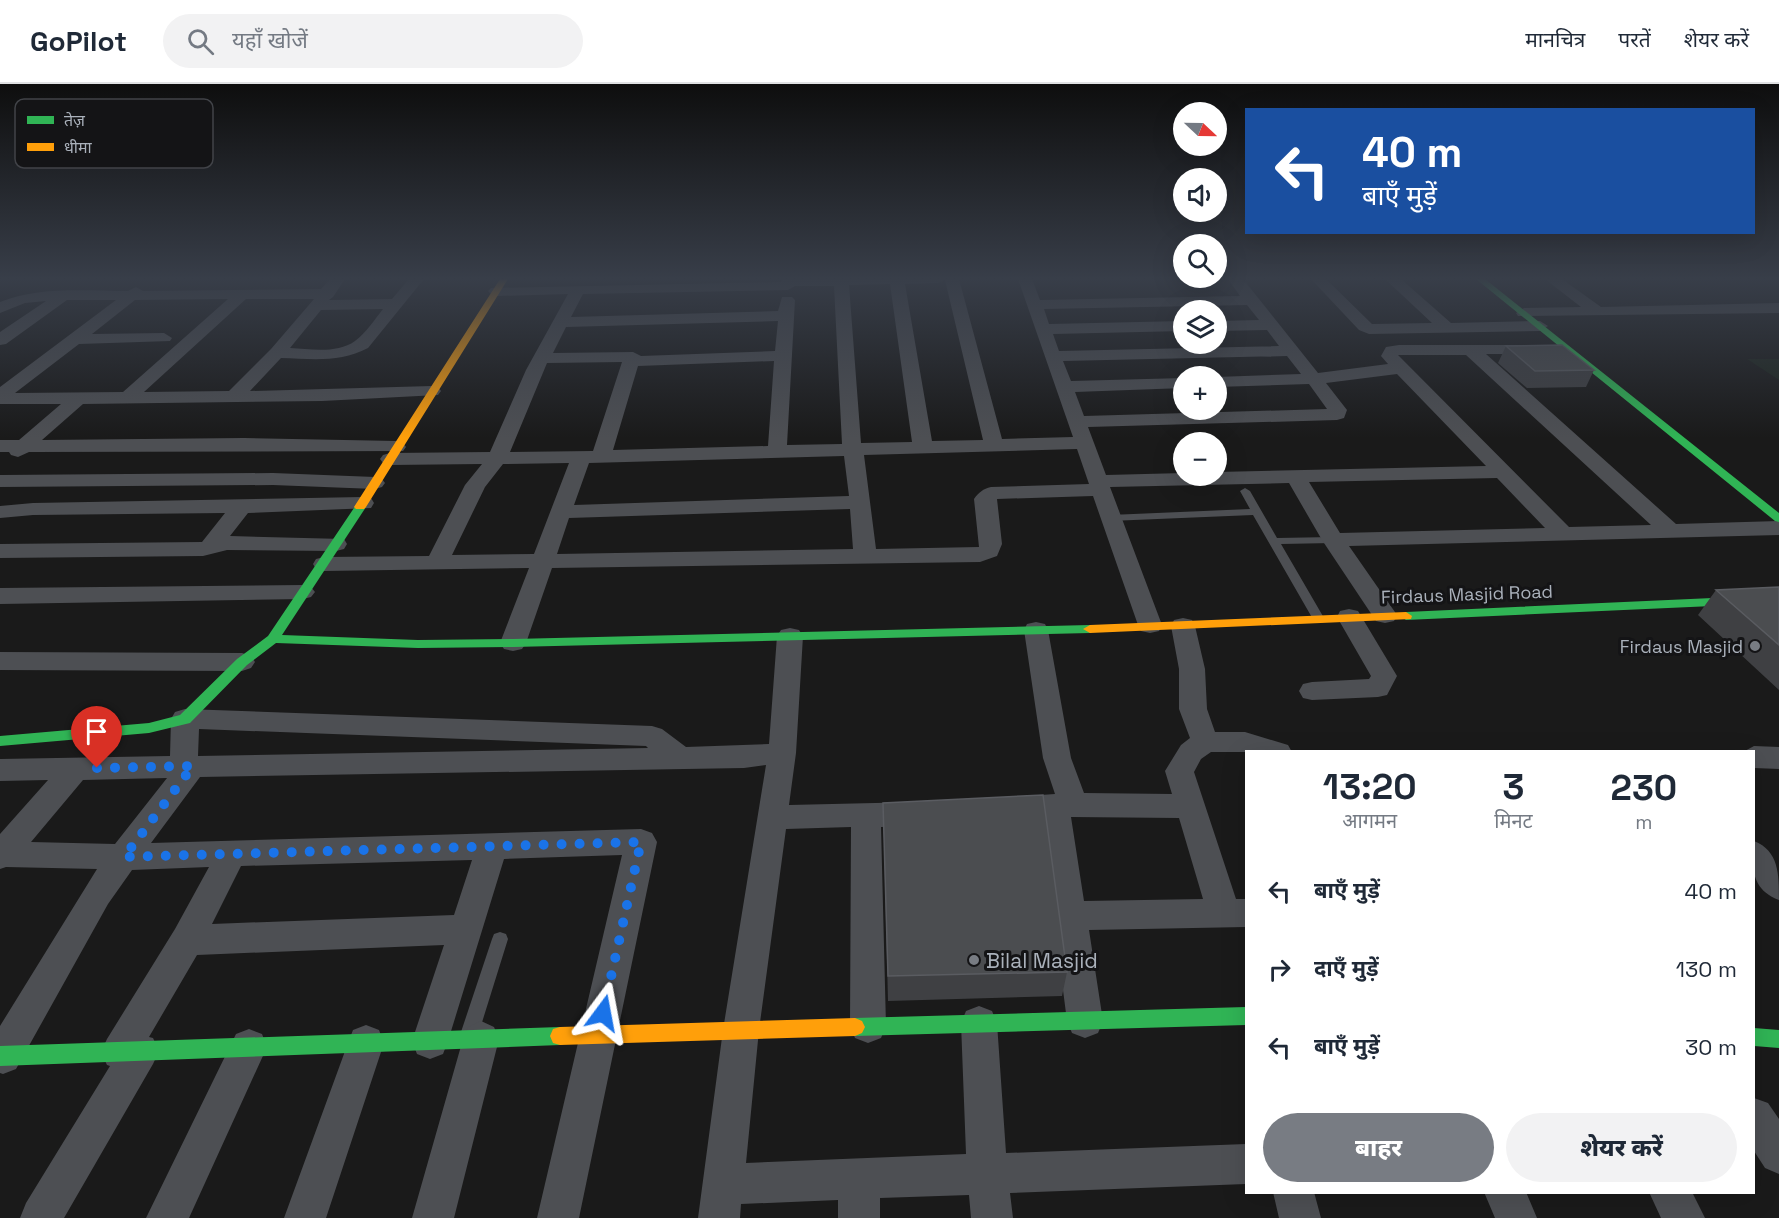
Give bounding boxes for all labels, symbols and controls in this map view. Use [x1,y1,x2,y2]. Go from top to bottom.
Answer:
search box [163,14,583,68]
text: GoPilot [30,23,127,59]
icon: search [184,25,217,58]
text: यहाँ खोजें [232,26,308,54]
text: मानचित्र [1525,26,1585,53]
text: परतें [1618,26,1651,53]
text: शेयर करें [1684,26,1749,53]
legend [15,99,213,168]
north arrow [1173,102,1227,156]
map controls [1173,102,1227,486]
text: तेज़ [64,110,86,131]
text: 40 m [1362,126,1462,179]
icon: left [1263,132,1341,210]
text: धीमा [64,137,93,158]
button: sound [1173,168,1227,222]
text: बाएँ मुड़ें [1362,178,1437,213]
button: search [1173,234,1227,288]
button: layers [1173,300,1227,354]
button: + [1173,366,1227,420]
button: − [1173,432,1227,486]
street label: Firdaus Masjid Road [1381,580,1553,608]
place label: Firdaus Masjid [1620,635,1743,658]
marker: Firdaus Masjid [1748,639,1762,653]
pin [71,706,122,768]
icon: arrive [80,715,113,748]
text: 13:20 [1323,764,1416,810]
text: 3 [1503,764,1524,810]
text: 230 [1611,765,1677,811]
text: आगमन [1342,808,1397,834]
text: मिनट [1494,808,1533,834]
text: m [1635,809,1652,835]
icon: left [1263,875,1296,908]
text: बाएँ मुड़ें [1314,876,1380,904]
text: 40 m [1685,877,1737,905]
place label: Bilal Masjid [986,947,1098,974]
marker: Bilal Masjid [967,953,981,967]
icon: right [1263,953,1296,986]
text: दाएँ मुड़ें [1314,954,1379,982]
text: 130 m [1676,955,1737,983]
position arrow [571,981,635,1045]
icon: left [1263,1031,1296,1064]
text: बाएँ मुड़ें [1314,1032,1380,1060]
text: 30 m [1685,1033,1737,1061]
button: बाहर [1263,1113,1494,1182]
button: शेयर करें [1506,1113,1737,1182]

